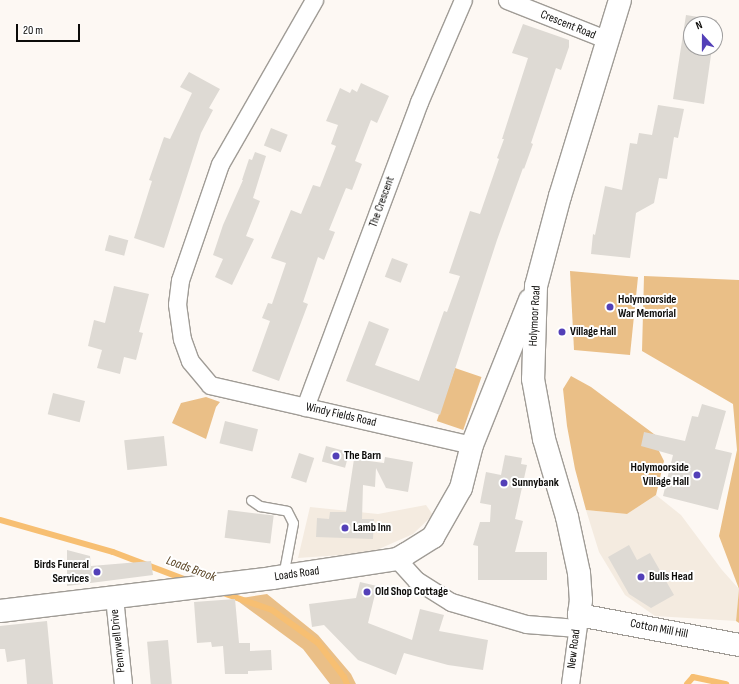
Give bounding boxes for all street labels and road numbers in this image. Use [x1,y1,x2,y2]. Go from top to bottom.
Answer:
street label: Crescent Road [538,7,598,43]
street label: The Crescent [366,175,398,229]
street label: Holymoor Road [526,285,544,347]
street label: Windy Fields Road [304,400,378,430]
street label: Loads Road [274,564,320,584]
street label: Pennywell Drive [108,609,128,673]
street label: Cotton Mill Hill [629,616,689,642]
street label: New Road [564,628,584,670]

